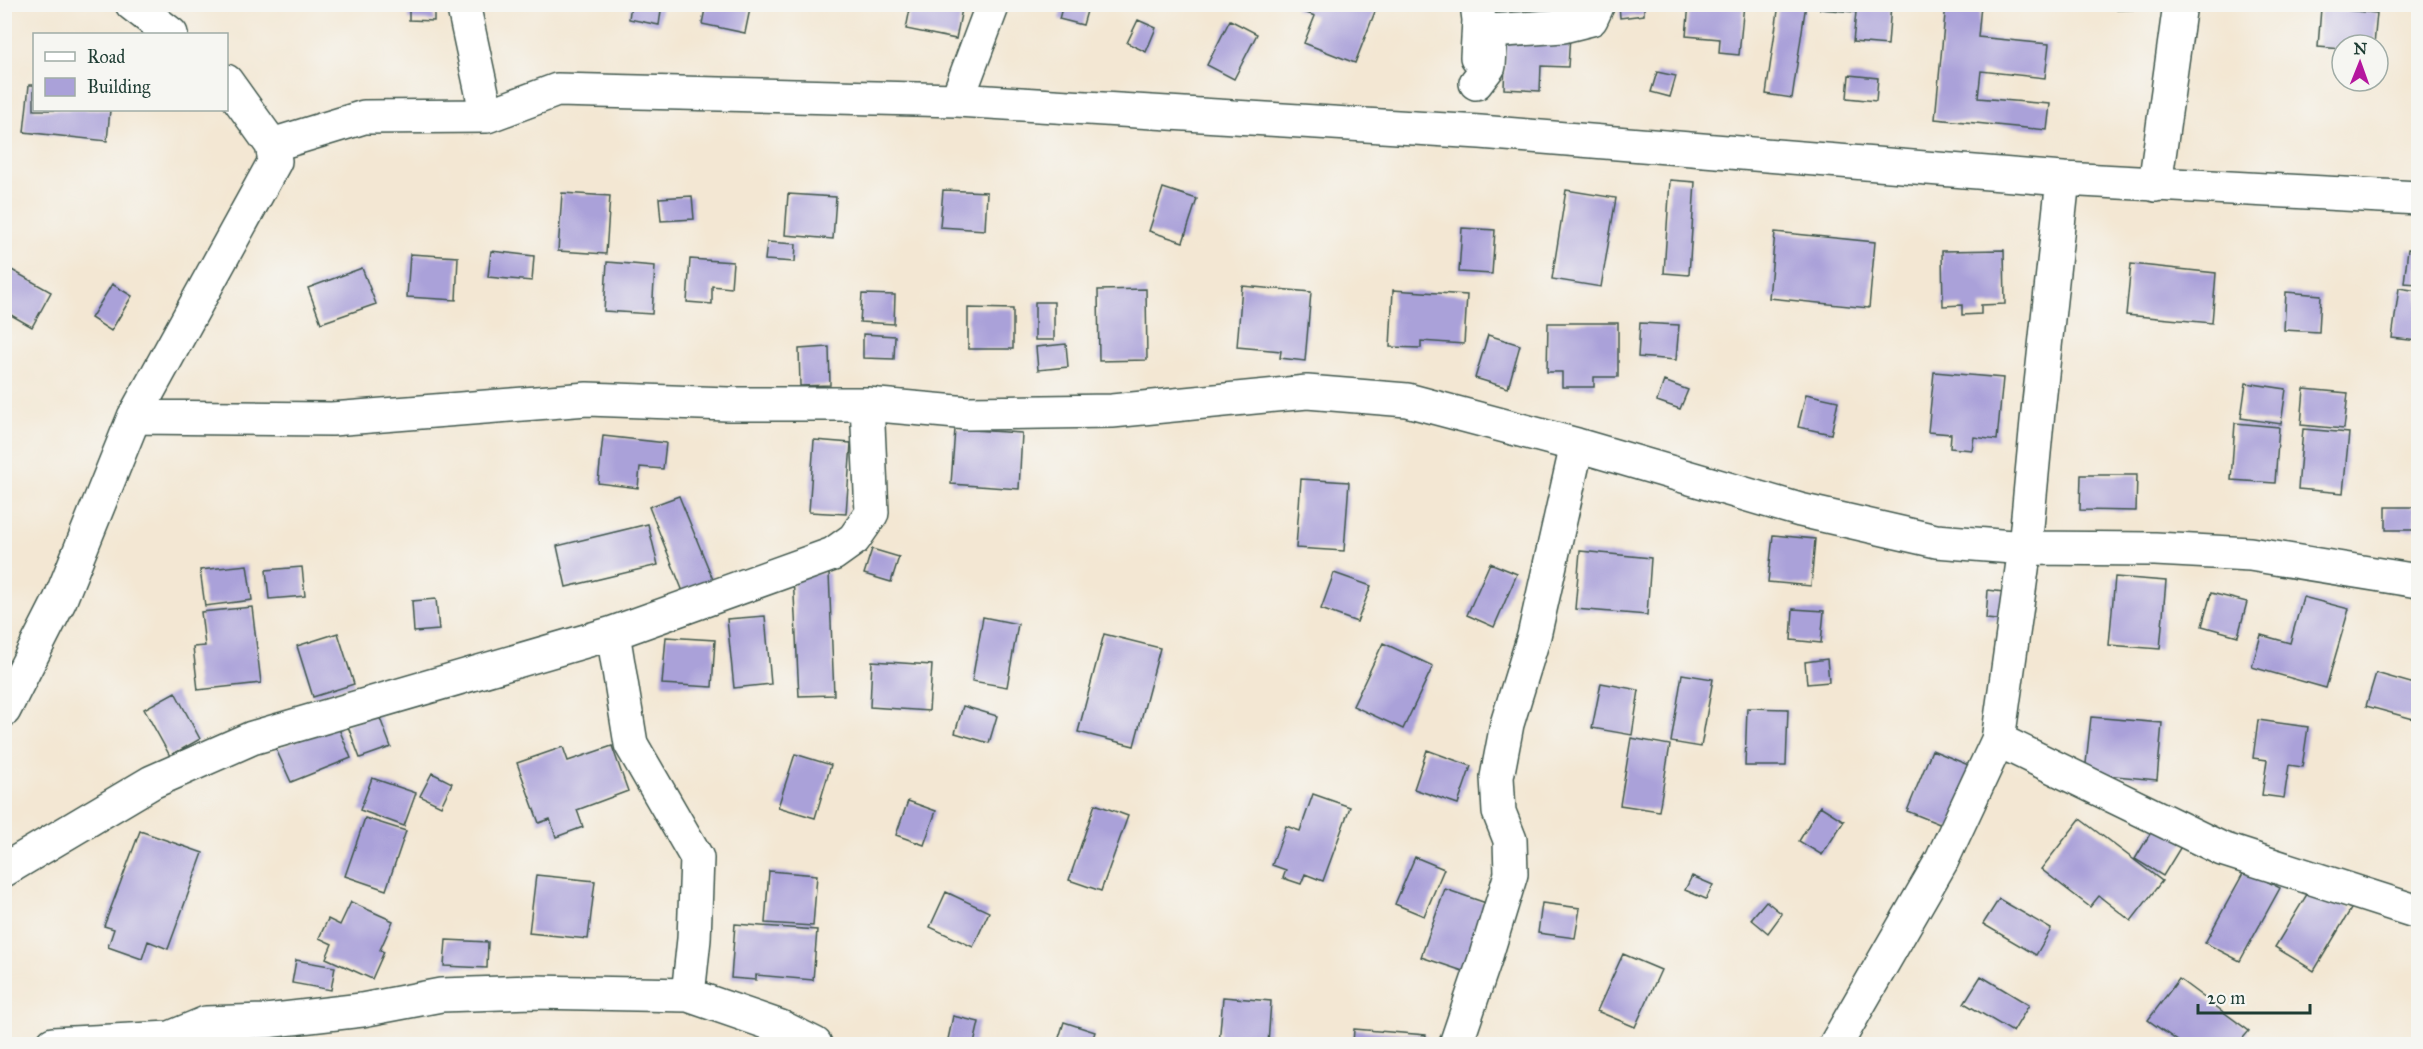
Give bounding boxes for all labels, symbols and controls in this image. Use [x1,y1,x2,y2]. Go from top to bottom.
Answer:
legend [33,33,228,111]
north arrow [2330,33,2390,93]
text: N [2353,39,2368,58]
text: Road [87,46,125,68]
text: Building [87,76,151,99]
scale bar [2198,977,2310,1015]
text: 20 m [2207,987,2245,1009]

